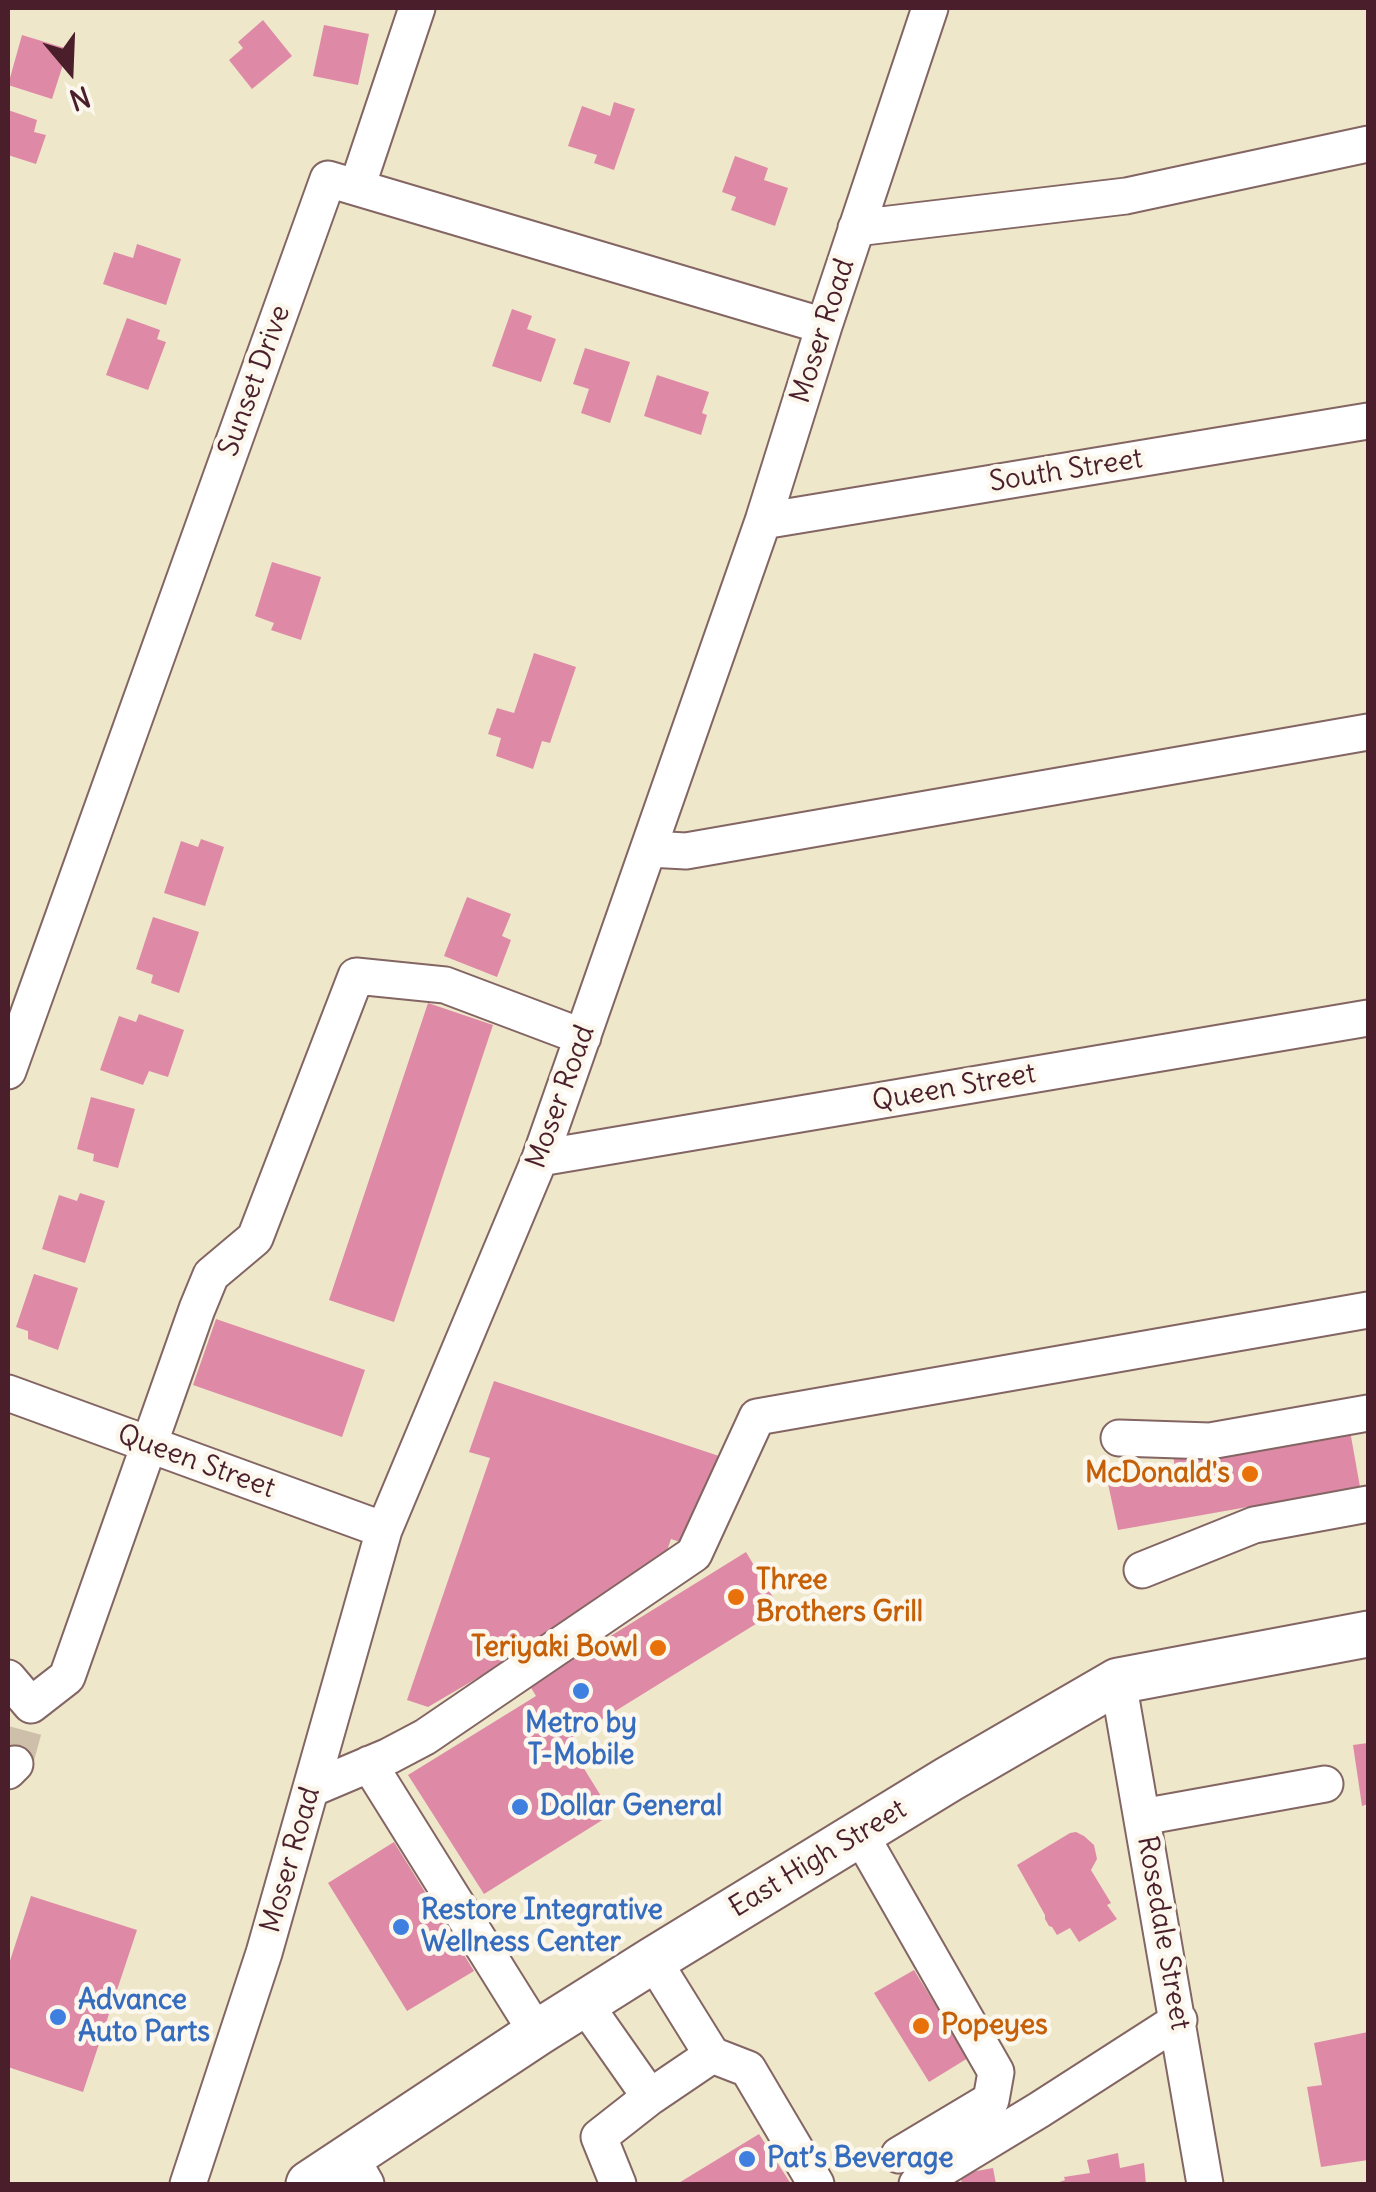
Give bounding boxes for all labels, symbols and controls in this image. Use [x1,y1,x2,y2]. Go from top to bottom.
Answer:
north arrow [20,20,120,120]
text: N [65,78,95,119]
street label: Moser Road [784,255,862,407]
street label: Sunset Drive [212,301,298,461]
street label: South Street [987,442,1145,500]
street label: Moser Road [520,1021,602,1173]
street label: Queen Street [870,1057,1038,1119]
street label: Queen Street [113,1418,279,1506]
place label: McDonald's [1085,1457,1230,1491]
marker: McDonald's [1239,1463,1261,1485]
place label: Three Brothers Grill [756,1564,923,1630]
marker: Three Brothers Grill [725,1586,747,1608]
place label: Teriyaki Bowl [471,1631,638,1665]
marker: Teriyaki Bowl [647,1637,669,1659]
marker: Metro by T-Mobile [570,1680,592,1702]
place label: Metro by T-Mobile [525,1707,637,1773]
street label: Moser Road [254,1783,328,1937]
place label: Dollar General [540,1790,722,1824]
street label: East High Street [723,1793,913,1925]
marker: Dollar General [509,1796,531,1818]
street label: Rosedale Street [1129,1833,1197,2033]
place label: Restore Integrative Wellness Center [421,1894,663,1960]
marker: Restore Integrative Wellness Center [390,1916,412,1938]
place label: Advance Auto Parts [78,1984,210,2050]
marker: Advance Auto Parts [47,2006,69,2028]
place label: Popeyes [941,2009,1048,2043]
marker: Popeyes [910,2015,932,2037]
place label: Pat’s Beverage [767,2142,954,2176]
marker: Pat’s Beverage [736,2148,758,2170]

